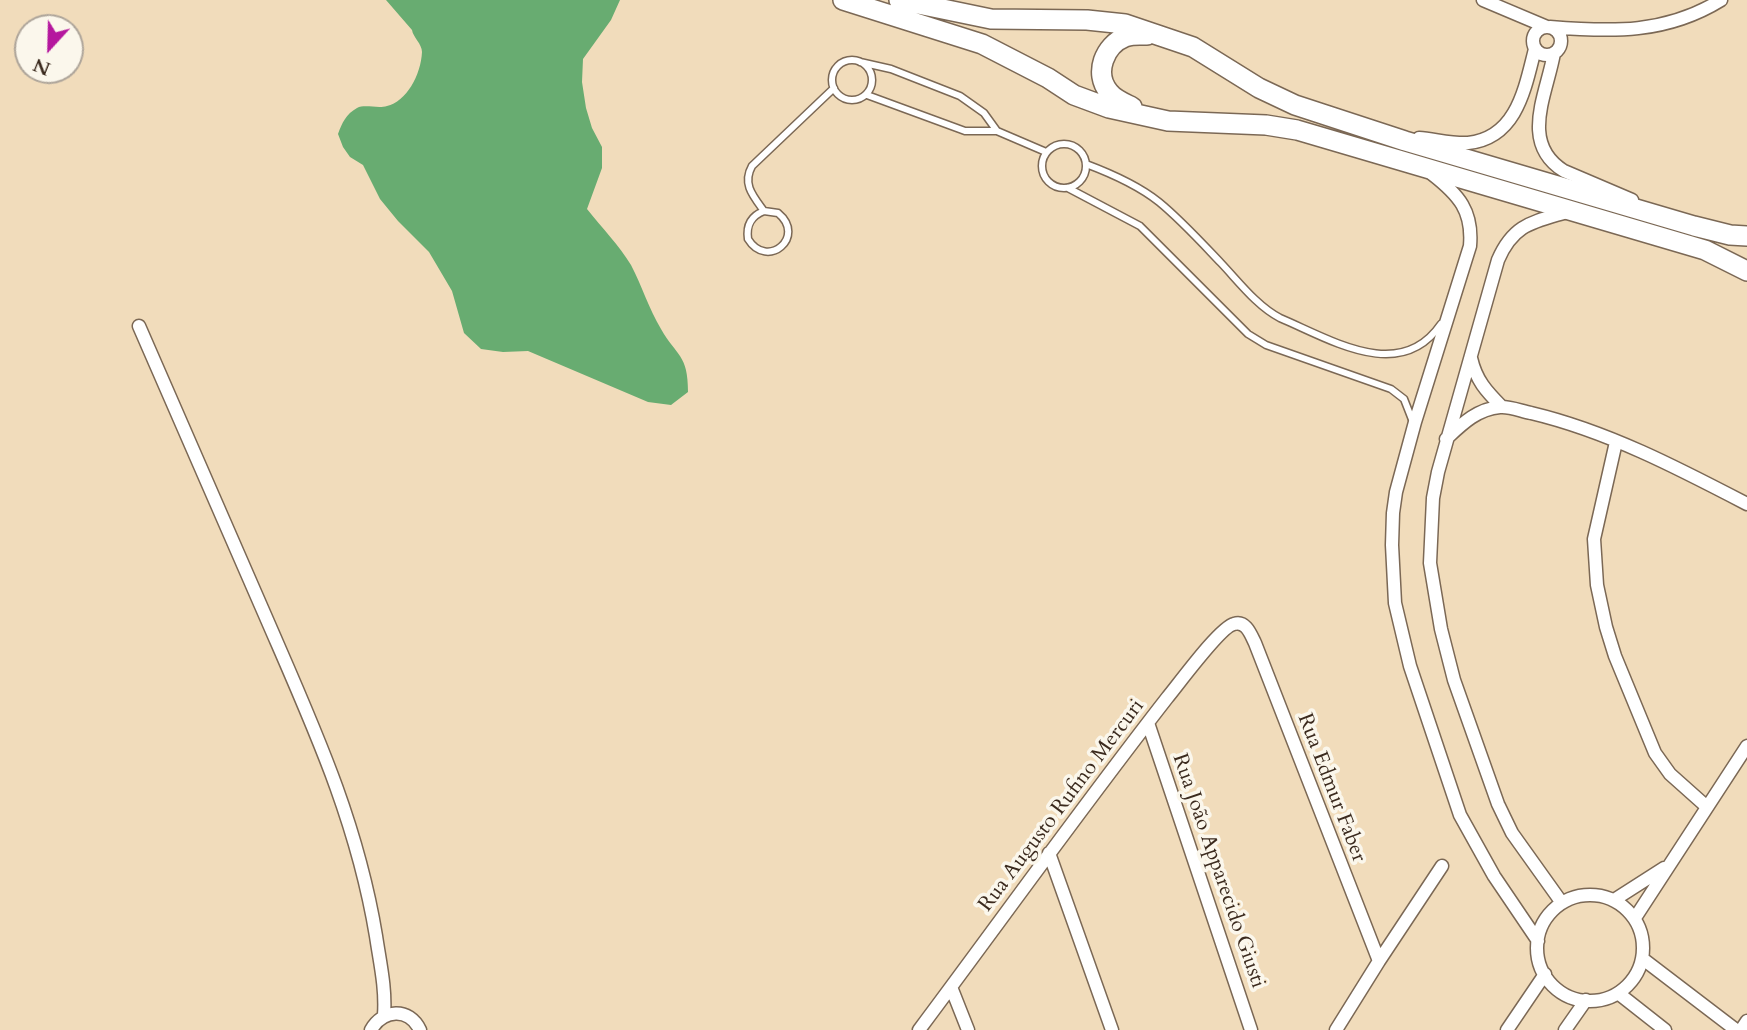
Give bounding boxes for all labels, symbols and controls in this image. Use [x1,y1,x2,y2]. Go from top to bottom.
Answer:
north arrow [14,14,84,84]
text: N [29,51,54,82]
street label: Rua Augusto Rufino Mercuri [974,695,1150,917]
street label: Rua Edmur Faber [1291,710,1371,866]
street label: Rua João Apparecido Giusti [1166,751,1270,991]

